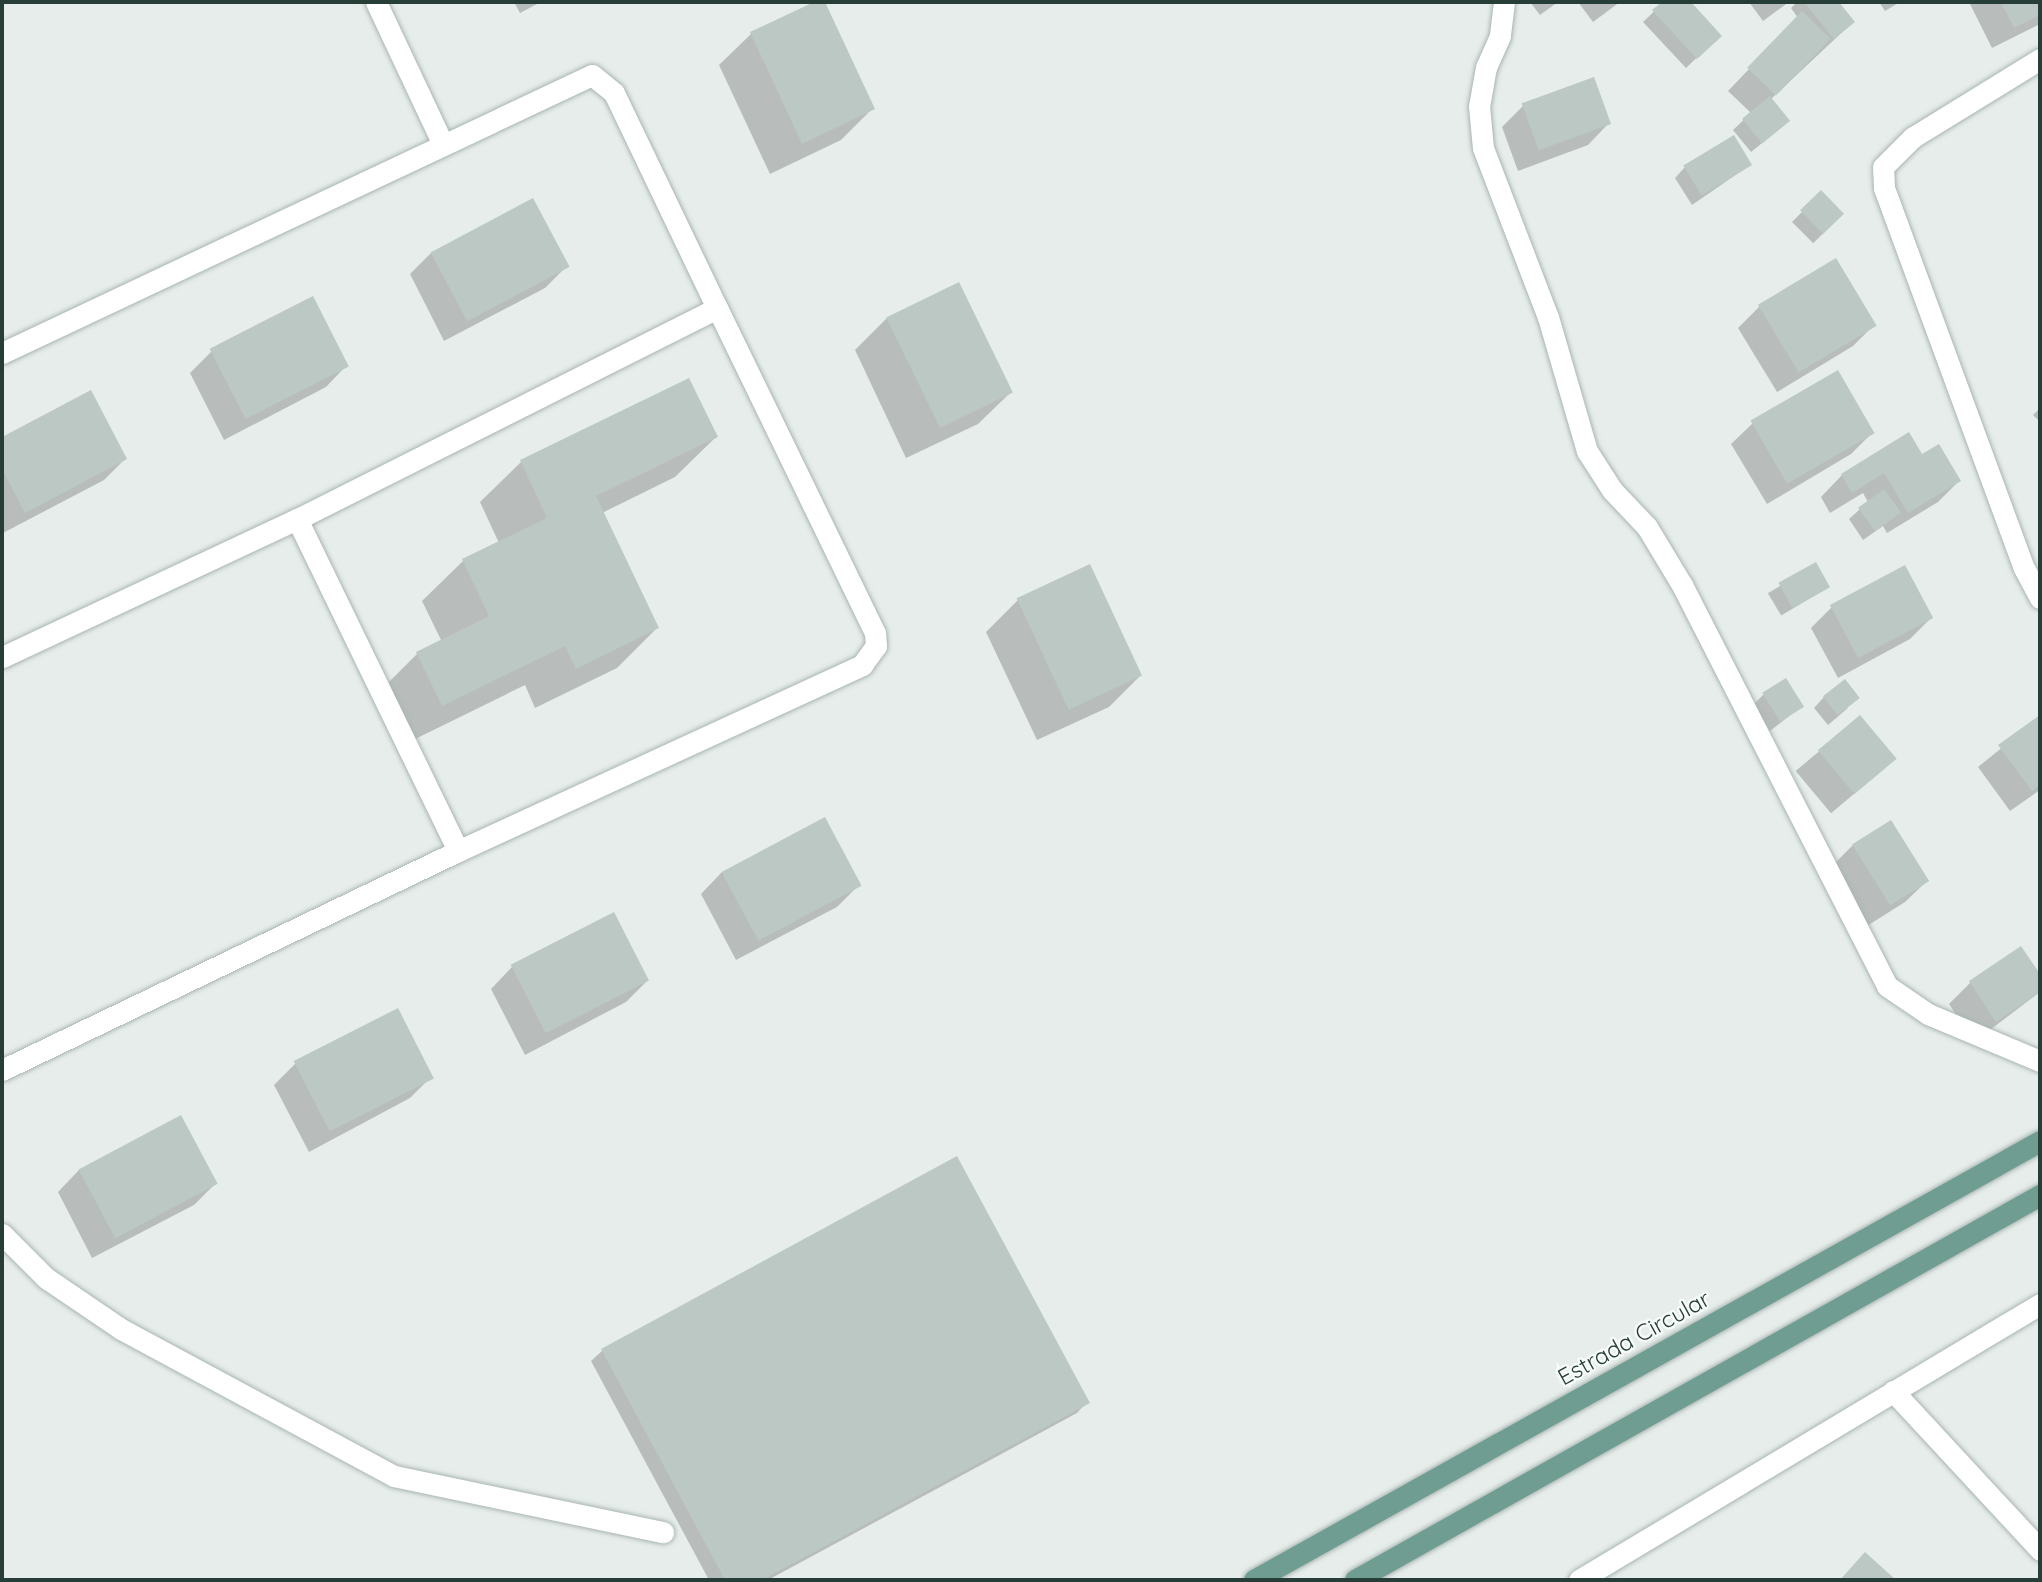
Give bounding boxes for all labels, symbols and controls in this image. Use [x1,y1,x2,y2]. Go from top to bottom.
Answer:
street label: Estrada Circular [1553,1285,1715,1391]

